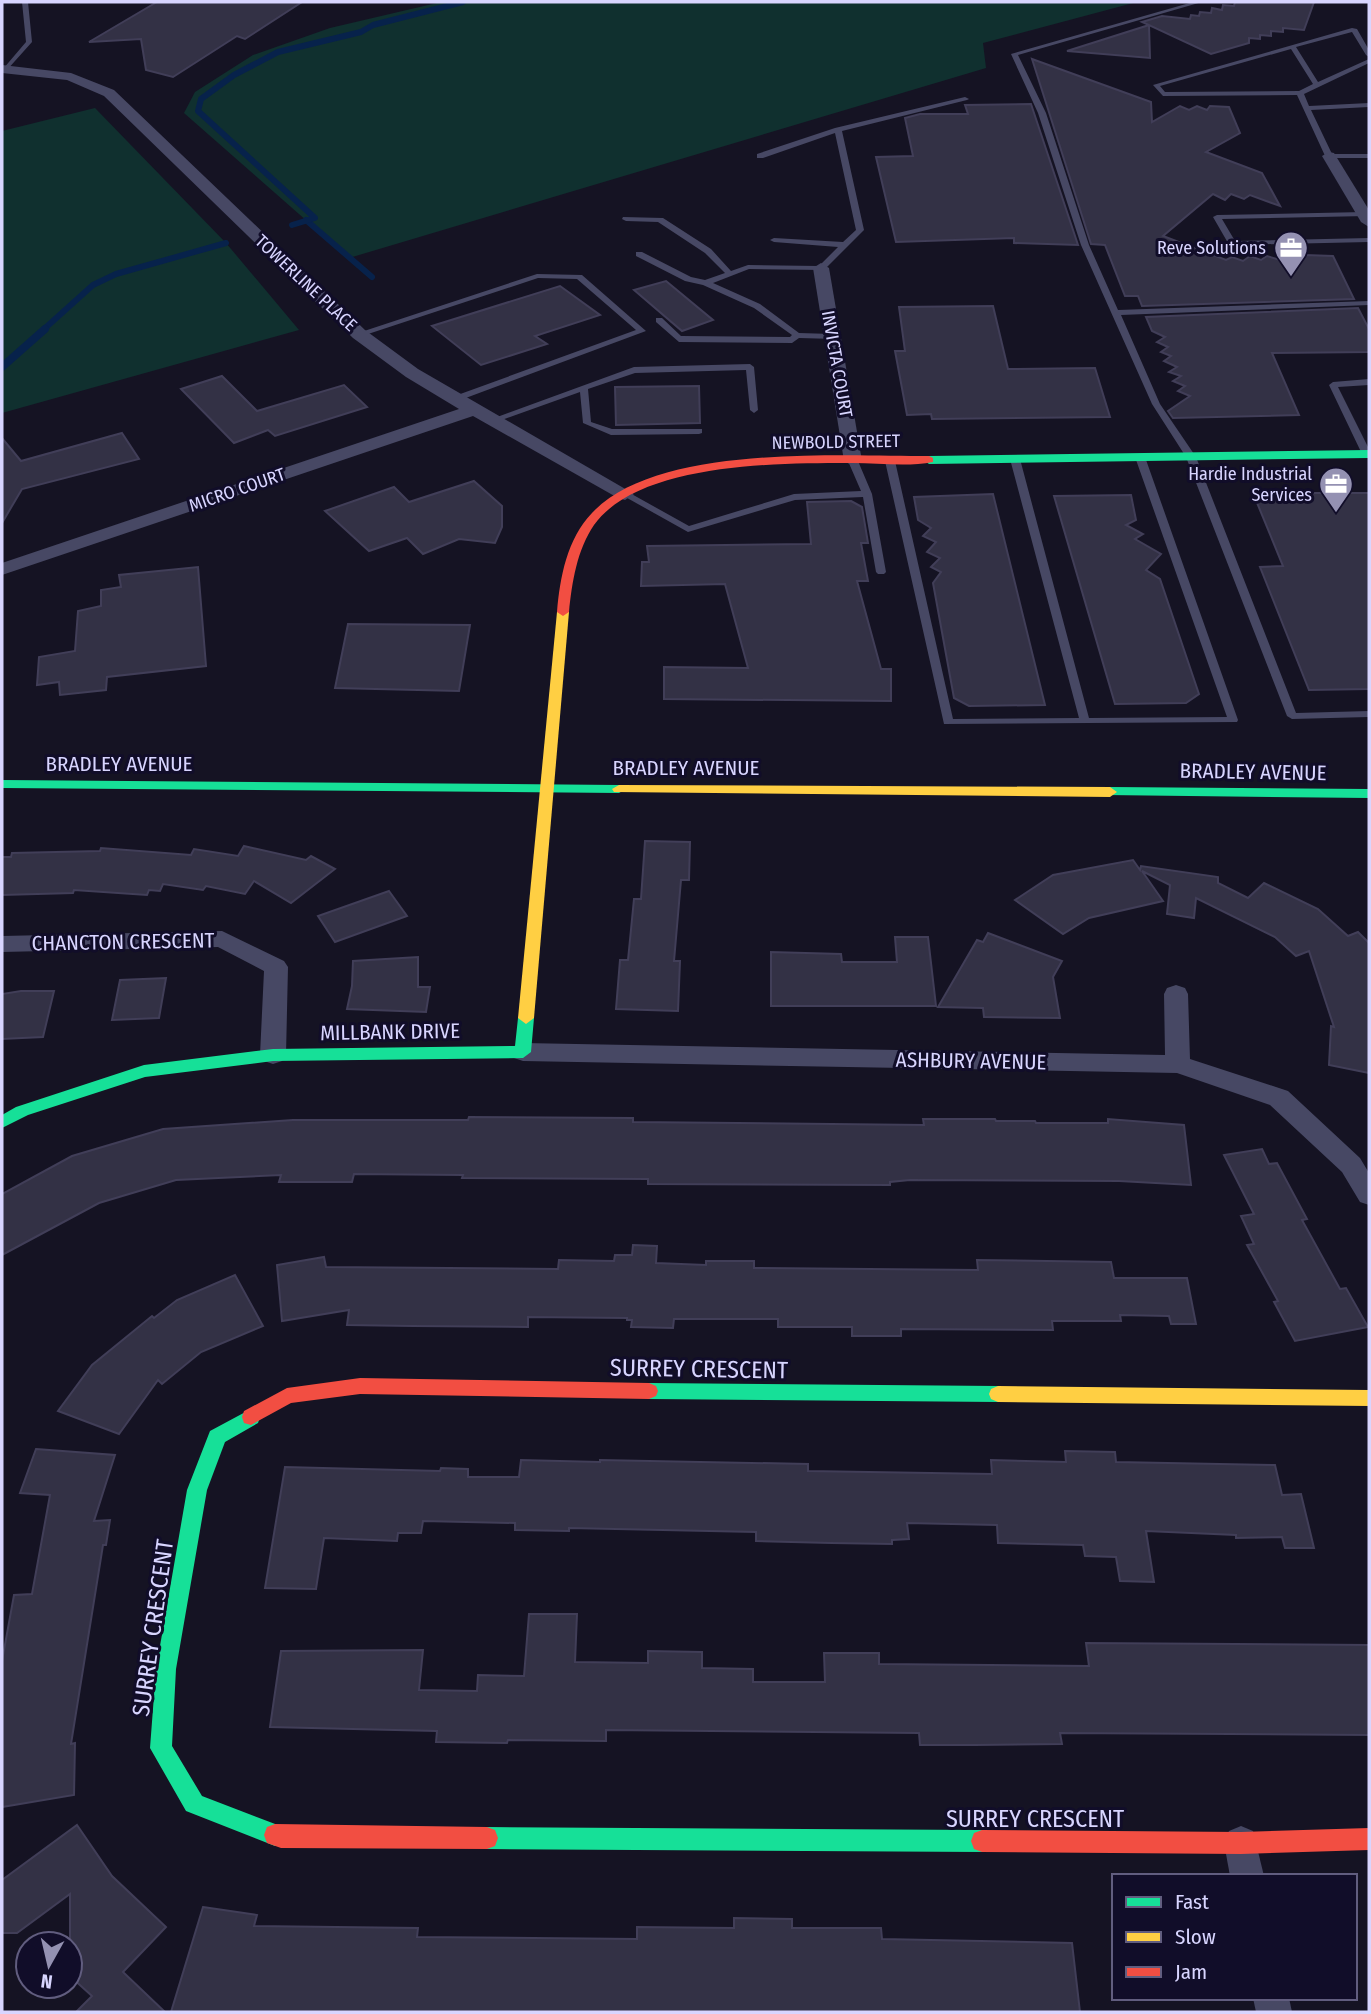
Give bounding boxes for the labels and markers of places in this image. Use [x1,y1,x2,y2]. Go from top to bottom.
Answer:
office icon: Reve Solutions [1272,229,1310,278]
place label: Reve Solutions [1157,237,1266,259]
place label: Hardie Industrial Services [1188,463,1312,506]
office icon: Hardie Industrial Services [1317,465,1355,514]

